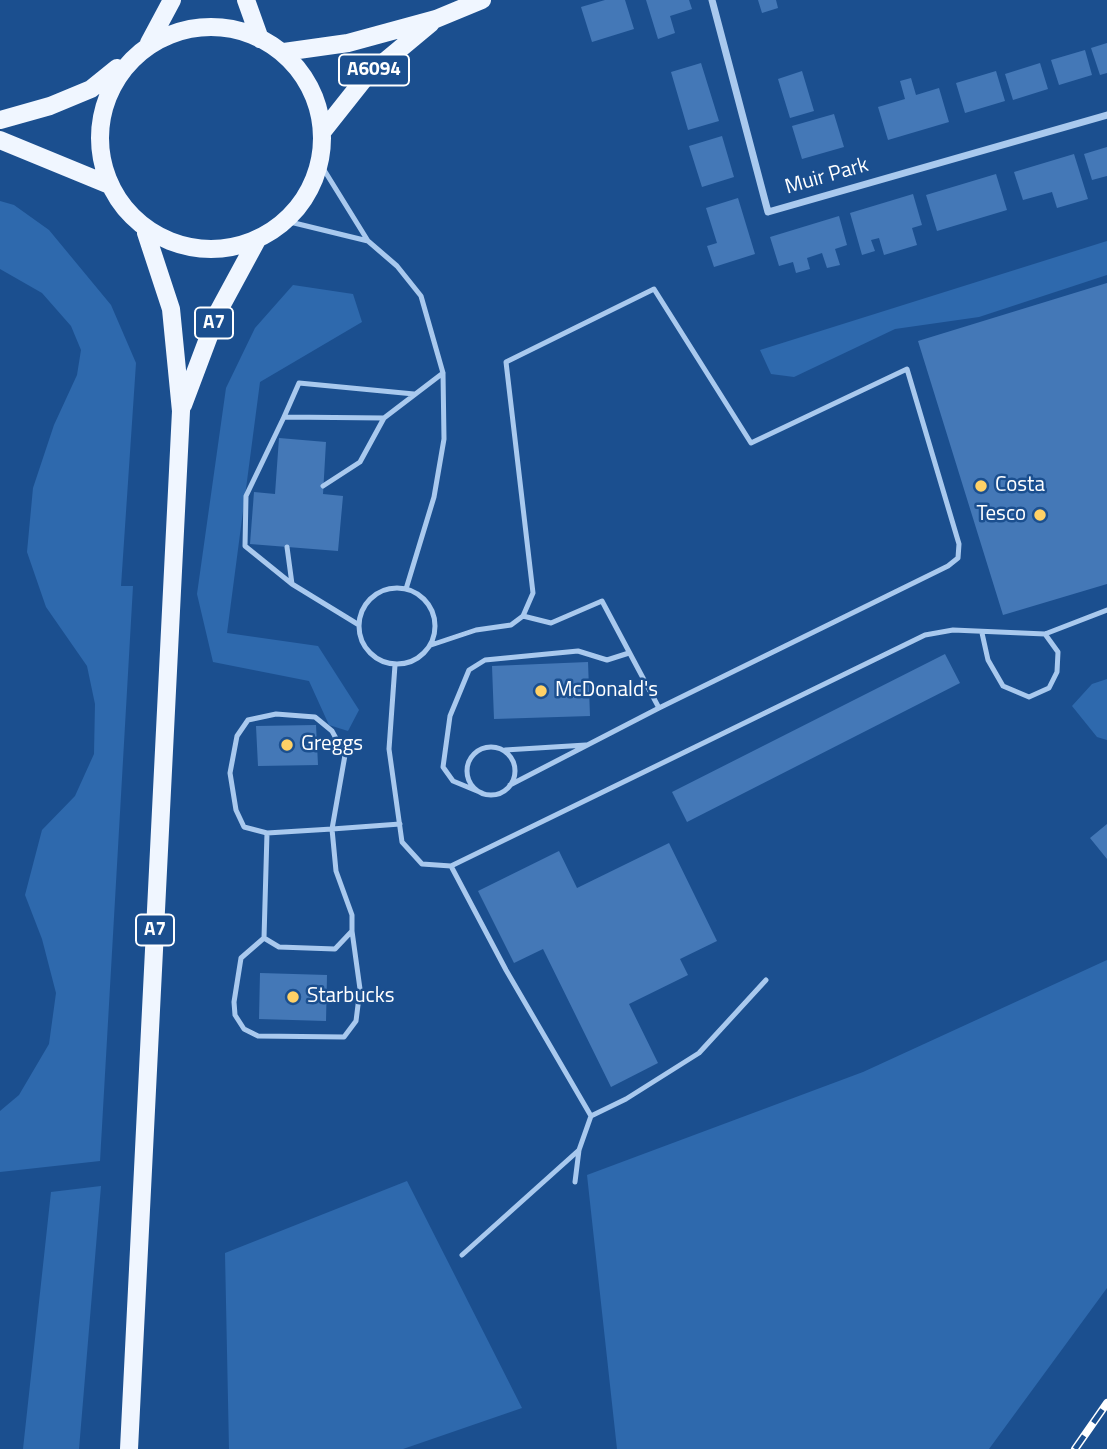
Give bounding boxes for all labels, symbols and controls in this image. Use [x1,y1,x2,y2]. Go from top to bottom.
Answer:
road number: A6094 [339,54,409,86]
street label: Muir Park [782,153,872,201]
road number: A7 [195,308,233,338]
place label: Costa [995,473,1045,499]
marker: Costa [973,478,989,494]
place label: Tesco [976,502,1026,528]
marker: Tesco [1032,507,1048,523]
place label: McDonald's [555,678,658,704]
marker: McDonald's [533,683,549,699]
place label: Greggs [301,732,363,758]
marker: Greggs [279,737,295,753]
road number: A7 [136,914,174,946]
place label: Starbucks [307,984,395,1010]
marker: Starbucks [285,989,301,1005]

